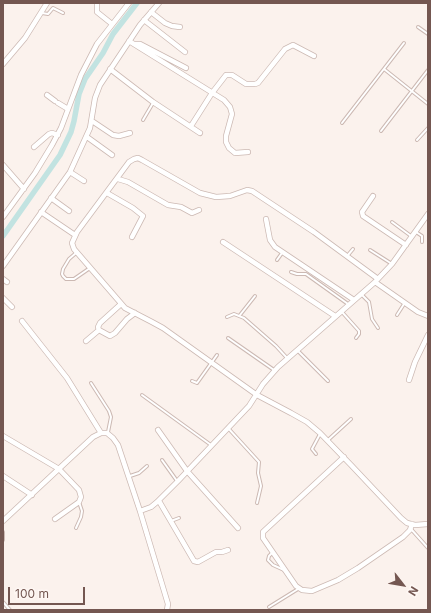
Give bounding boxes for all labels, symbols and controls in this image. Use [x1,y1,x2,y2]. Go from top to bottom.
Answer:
north arrow [383,565,423,605]
scale bar [10,579,87,605]
text: N [405,584,421,598]
text: 100 m [15,586,49,601]

